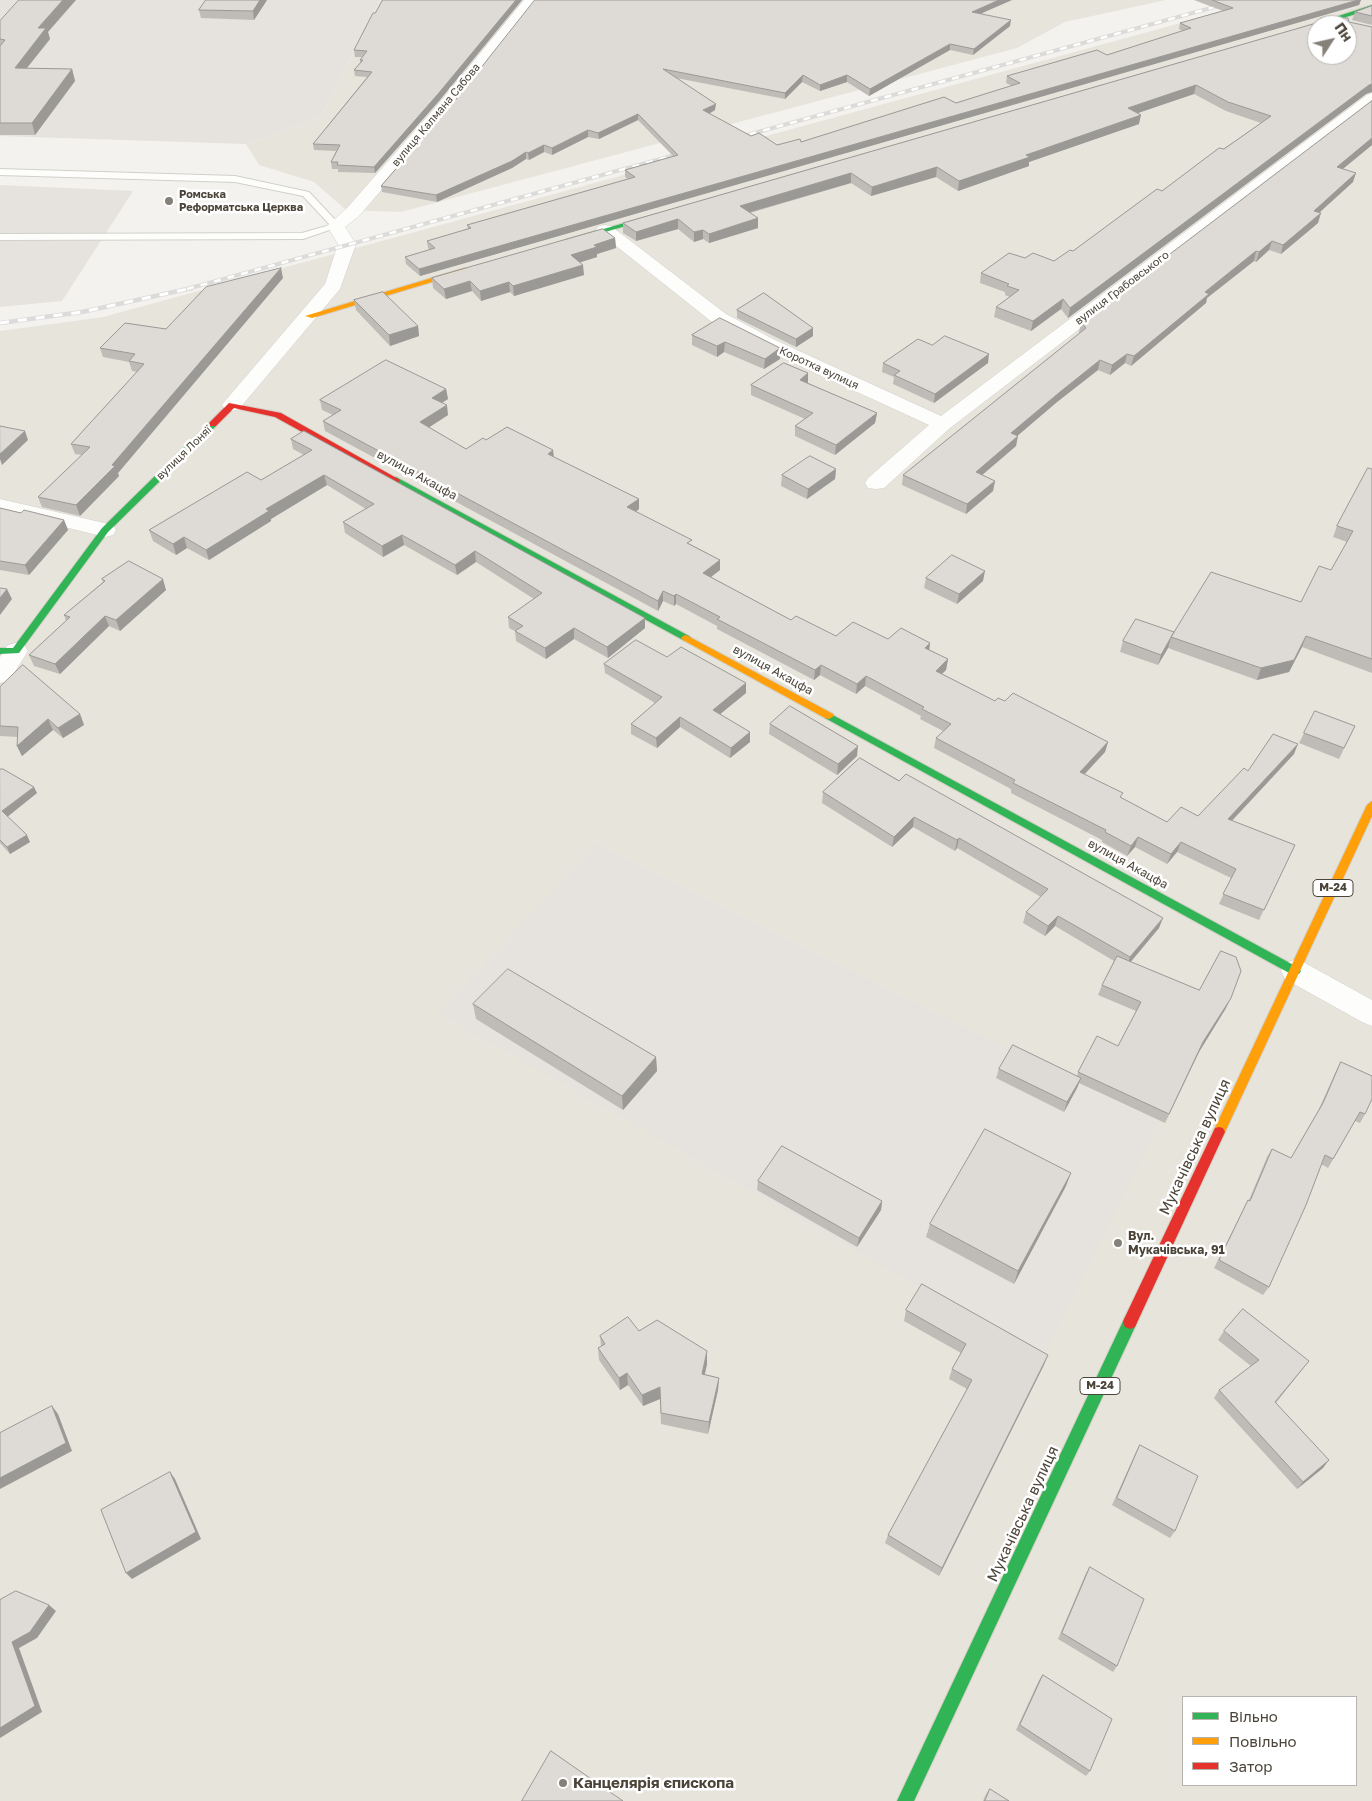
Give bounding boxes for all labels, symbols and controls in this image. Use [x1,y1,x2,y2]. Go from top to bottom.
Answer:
north arrow [1307,15,1357,65]
text: Пн [1331,19,1356,44]
street label: вулиця Калмана Сабова [389,61,483,169]
place label: Ромська Реформатська Церква [179,188,303,214]
marker: Ромська Реформатська Церква [163,195,175,207]
street label: вулиця Грабовського [1072,248,1172,328]
street label: Коротка вулиця [777,344,861,392]
street label: вулиця Лоняї [154,423,214,483]
street label: вулиця Акацфа [374,447,460,503]
street label: вулиця Акацфа [730,642,816,698]
street label: вулиця Акацфа [1085,836,1171,892]
road number: М-24 [1313,880,1353,896]
street label: Мукачівська вулиця [1156,1076,1234,1218]
place label: Вул. Мукачівська, 91 [1128,1229,1225,1257]
marker: Вул. Мукачівська, 91 [1112,1237,1124,1249]
road number: М-24 [1080,1378,1120,1394]
street label: Мукачівська вулиця [984,1443,1062,1585]
legend [1182,1696,1357,1786]
text: Вільно [1229,1707,1278,1725]
text: Повільно [1229,1732,1297,1750]
text: Затор [1229,1757,1272,1775]
place label: Канцелярія єпископа [573,1774,734,1792]
marker: Канцелярія єпископа [557,1777,569,1789]

